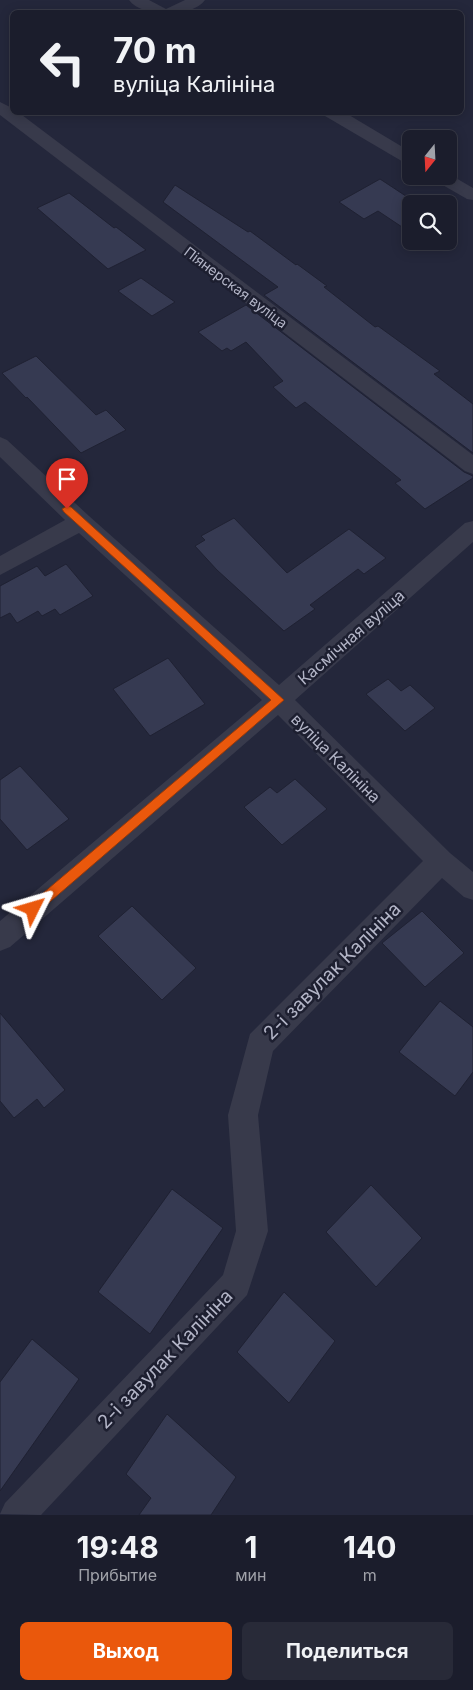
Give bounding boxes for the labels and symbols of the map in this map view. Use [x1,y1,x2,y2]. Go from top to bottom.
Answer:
north arrow [402,130,458,185]
street label: Піянерская вуліца [181,243,291,331]
pin [46,458,88,509]
street label: Касмічная вуліца [293,585,409,689]
street label: вуліца Калініна [287,709,385,807]
position arrow [6,882,58,934]
street label: 2-і завулак Калініна [259,898,405,1044]
street label: 2-і завулак Калініна [93,1285,237,1433]

